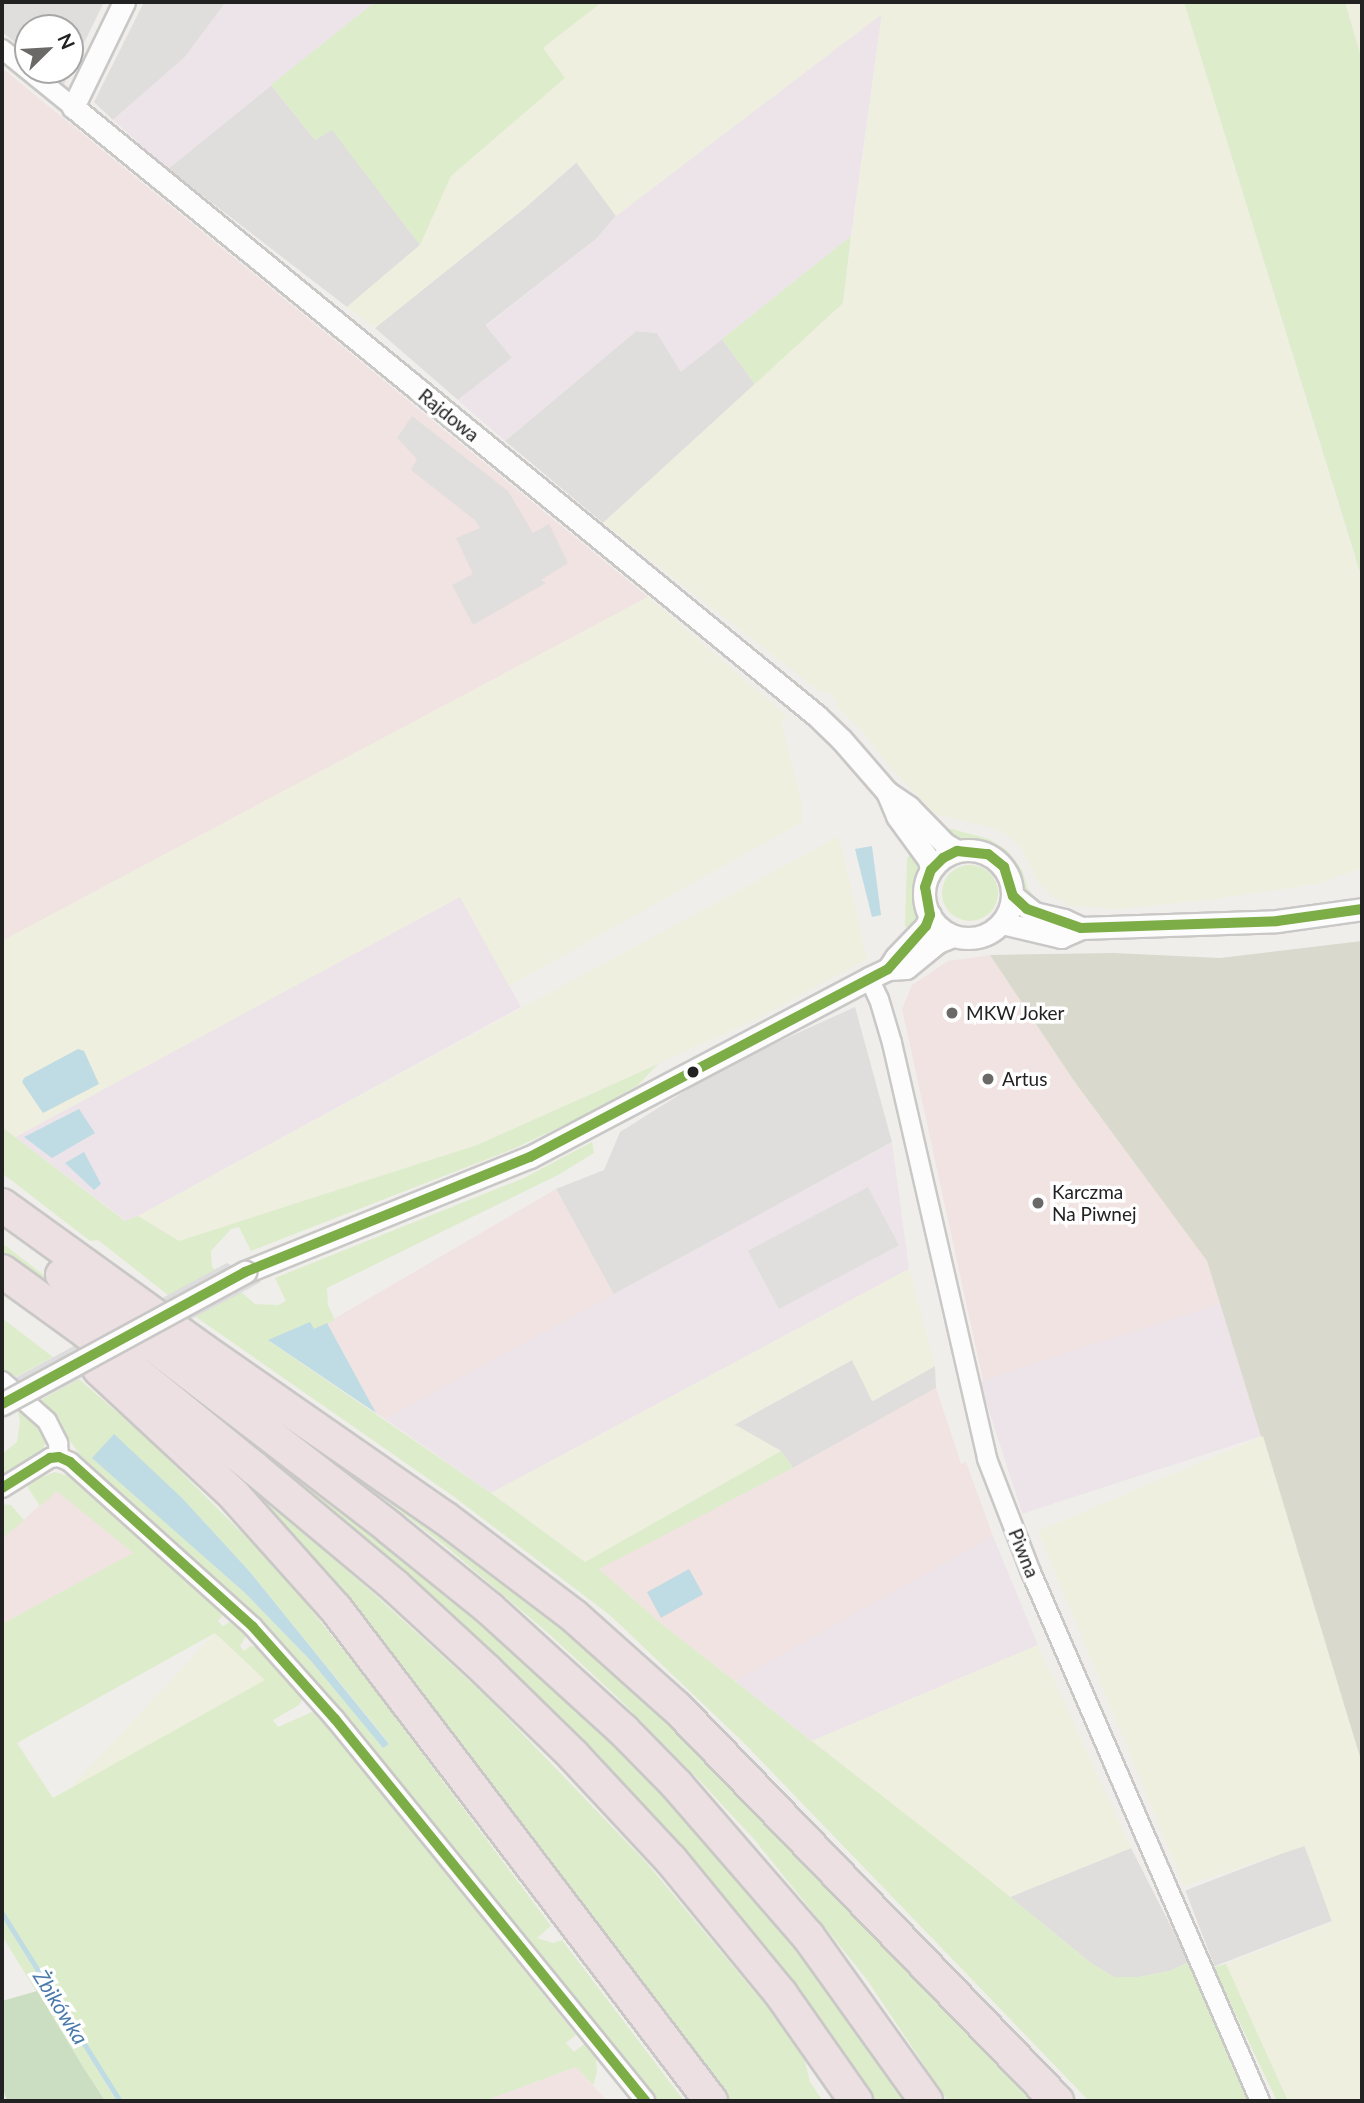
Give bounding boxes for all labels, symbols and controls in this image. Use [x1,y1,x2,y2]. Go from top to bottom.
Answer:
north arrow [14,14,84,84]
text: N [53,30,80,52]
street label: Rajdowa [414,384,484,446]
place label: MKW Joker [966,1002,1065,1024]
marker: MKW Joker [944,1005,960,1021]
unlabelled marker [686,1065,700,1079]
place label: Artus [1002,1068,1047,1090]
marker: Artus [980,1071,996,1087]
place label: Karczma Na Piwnej [1052,1181,1137,1225]
marker: Karczma Na Piwnej [1030,1195,1046,1211]
street label: Piwna [1004,1525,1044,1581]
water label: Żbikówka [28,1965,94,2049]

